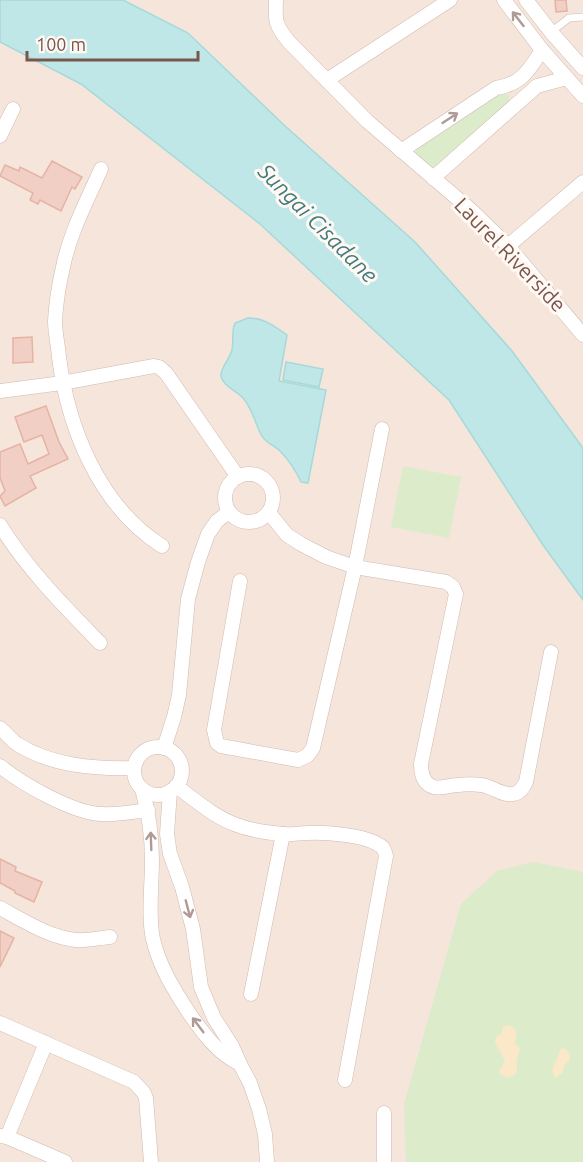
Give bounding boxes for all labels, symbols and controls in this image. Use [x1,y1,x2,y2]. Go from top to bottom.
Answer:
one-way arrow [512,12,525,28]
scale bar [27,24,198,62]
text: 100 m [36,34,86,54]
one-way arrow [441,112,458,125]
water label: Sungai Cisadane [253,157,383,287]
street label: Laurel Riverside [450,192,571,316]
one-way arrow [146,832,157,852]
one-way arrow [183,899,194,918]
one-way arrow [191,1017,204,1033]

